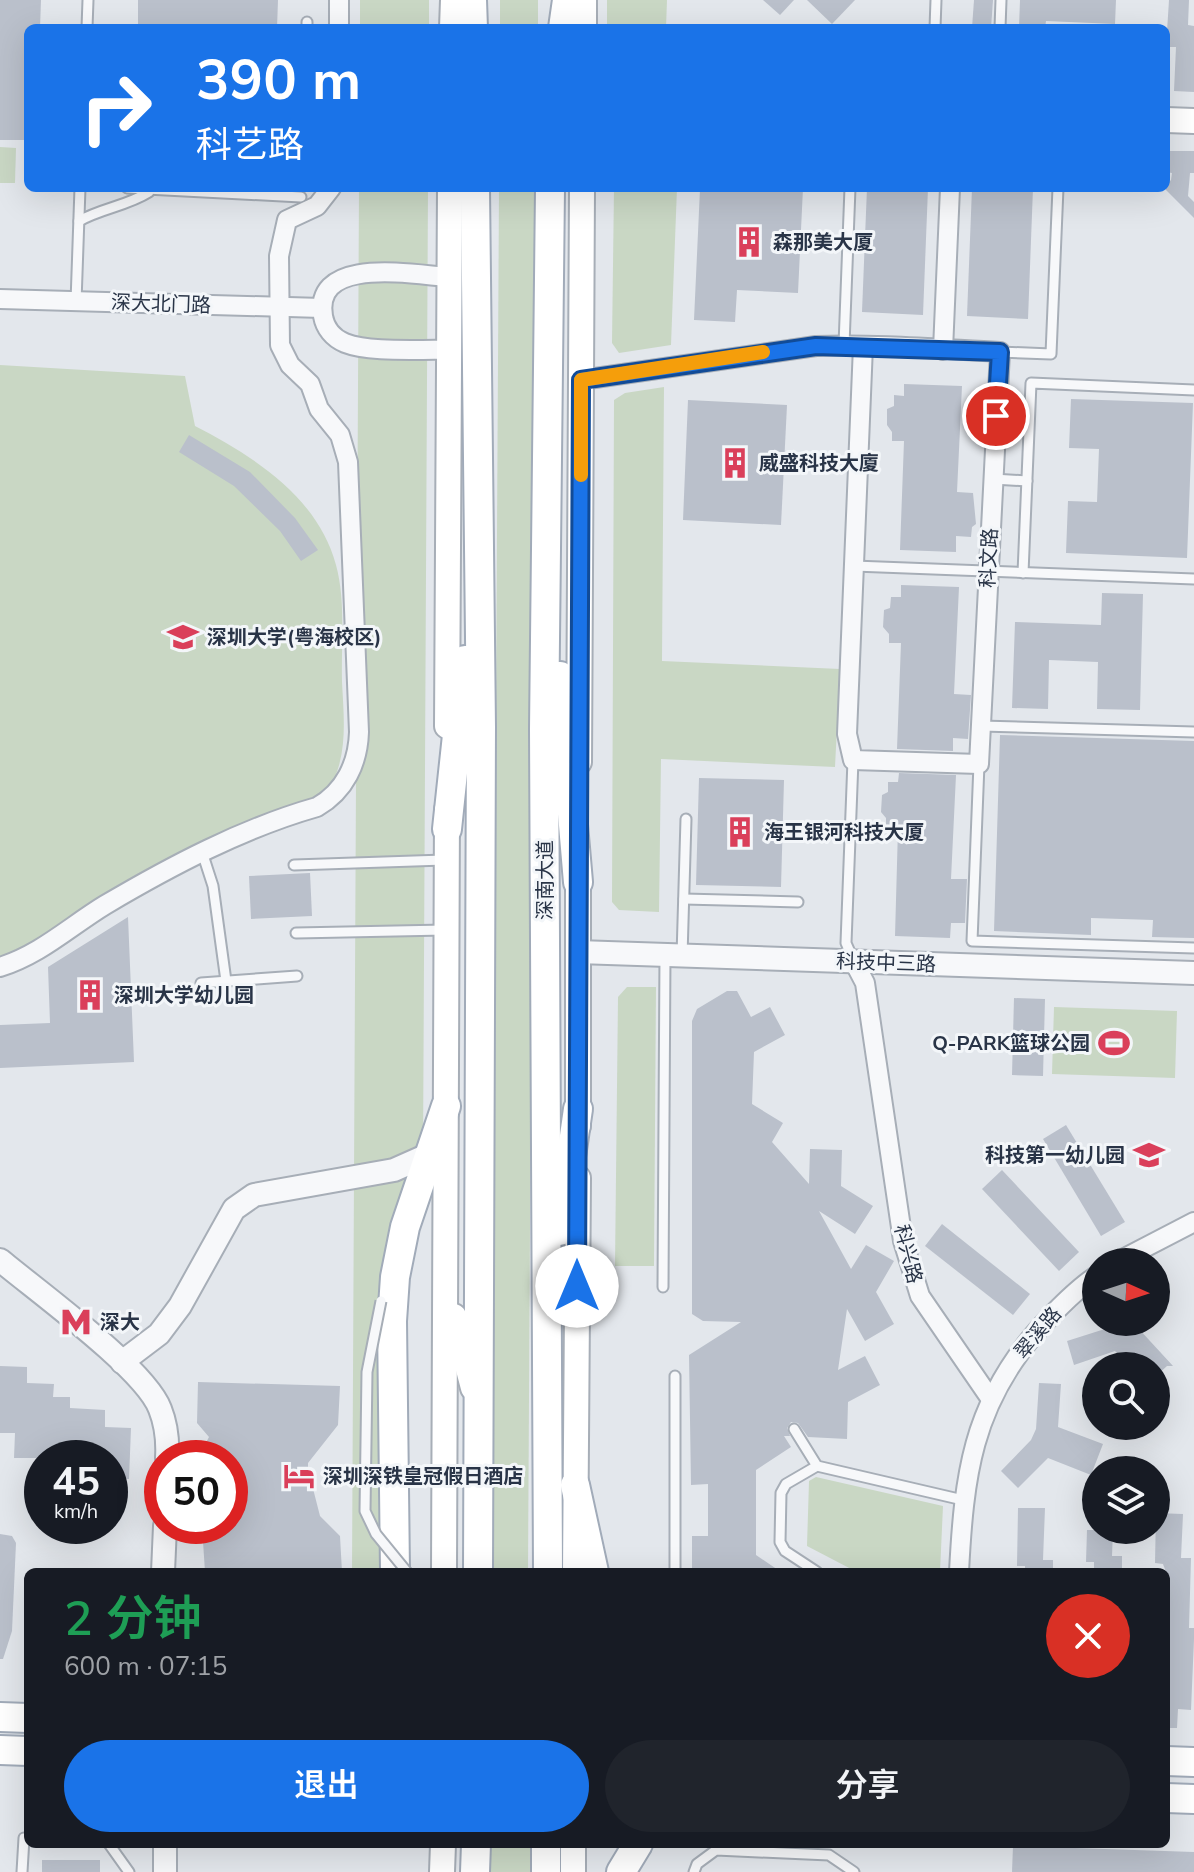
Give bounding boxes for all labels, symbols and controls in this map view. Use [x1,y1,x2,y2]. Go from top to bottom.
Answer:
text: 390 m [196,42,361,119]
icon: right [64,56,168,160]
text: 科艺路 [196,121,304,170]
building icon: 森那美大厦 [732,225,766,259]
place label: 森那美大厦 [773,229,873,256]
street label: 深大北门路 [111,289,211,319]
pin [962,382,1030,450]
icon: arrive [974,394,1018,438]
building icon: 威盛科技大廈 [718,446,752,480]
place label: 威盛科技大廈 [759,450,879,477]
street label: 科文路 [974,527,1004,589]
school or university icon: 深圳大学(粤海校区) [166,620,200,654]
place label: 深圳大学(粤海校区) [207,624,381,651]
building icon: 海王银河科技大厦 [723,815,757,849]
place label: 海王银河科技大厦 [764,819,924,846]
street label: 深南大道 [532,840,559,920]
street label: 科技中三路 [836,948,936,978]
building icon: 深圳大学幼儿园 [73,978,107,1012]
place label: 深圳大学幼儿园 [114,982,254,1009]
sports icon: Q-PARK篮球公园 [1097,1026,1131,1060]
place label: Q-PARK篮球公园 [932,1030,1090,1057]
school or university icon: 科技第一幼儿园 [1132,1138,1166,1172]
place label: 科技第一幼儿园 [985,1142,1125,1169]
street label: 科兴路 [888,1222,928,1286]
position arrow [535,1244,619,1328]
north arrow [1082,1248,1170,1336]
map controls [1082,1248,1170,1544]
street label: 翠溪路 [1008,1301,1068,1365]
metro station icon: 深大 [59,1305,93,1339]
place label: 深大 [100,1309,140,1336]
button: search [1082,1352,1170,1440]
speed limit sign: 50 [144,1440,248,1544]
text: 45 [52,1455,100,1509]
button: layers [1082,1456,1170,1544]
hotel icon: 深圳深铁皇冠假日酒店 [282,1459,316,1493]
place label: 深圳深铁皇冠假日酒店 [323,1463,523,1490]
text: km/h [54,1498,98,1525]
text: 2 分钟 [64,1586,201,1652]
button: close [1046,1594,1130,1678]
text: 600 m · 07:15 [64,1649,227,1684]
button: 退出 [64,1740,589,1832]
button: 分享 [605,1740,1130,1832]

